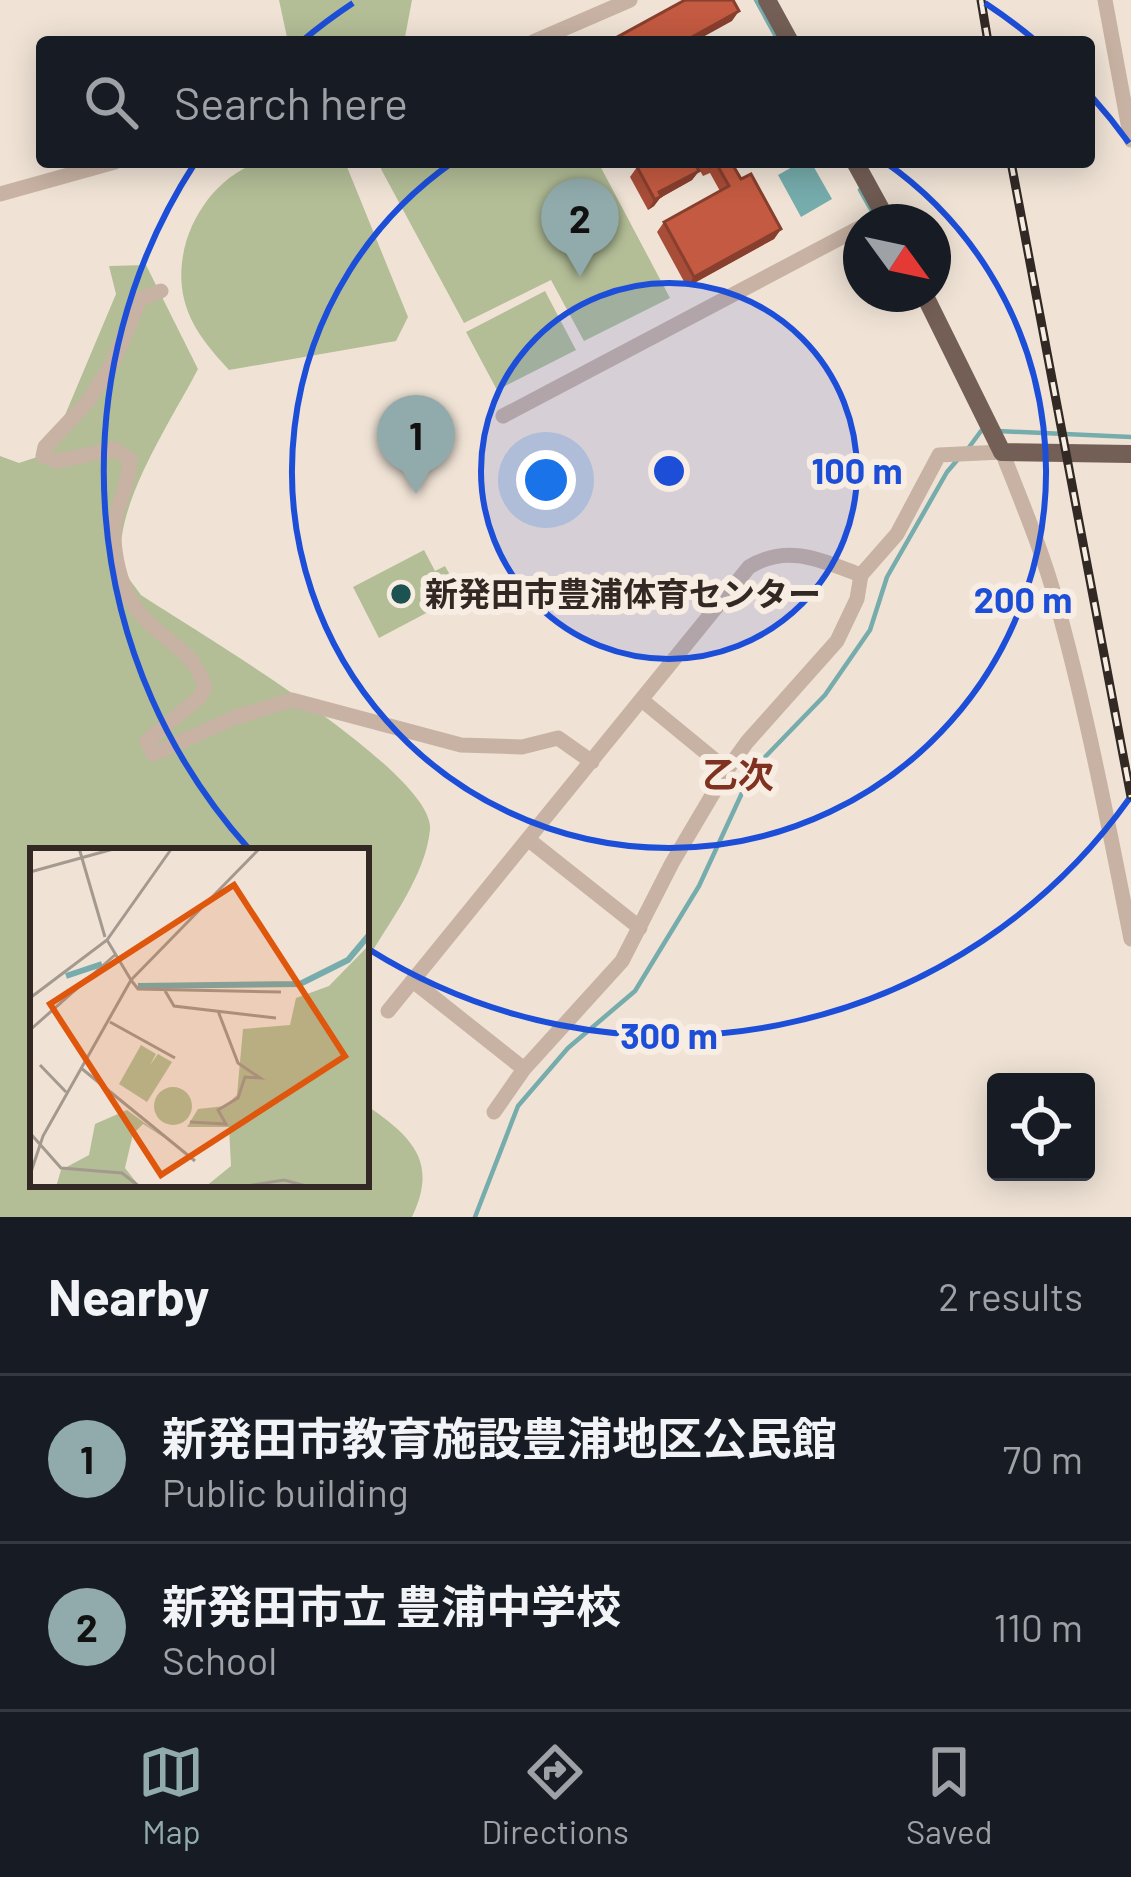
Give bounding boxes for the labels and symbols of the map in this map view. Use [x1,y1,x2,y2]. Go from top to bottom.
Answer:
pin: 2 [541,178,619,277]
north arrow [843,204,951,312]
pin: 1 [377,395,455,494]
text: 100 m [811,448,903,491]
your location [516,450,576,510]
centre of rings [648,450,690,492]
place label: 新発田市豊浦体育センター [425,573,821,613]
text: 200 m [974,577,1072,620]
marker: 新発田市豊浦体育センター [388,581,414,607]
district label: 乙次 [702,752,774,795]
inset map [30,848,369,1187]
text: 300 m [620,1013,718,1056]

